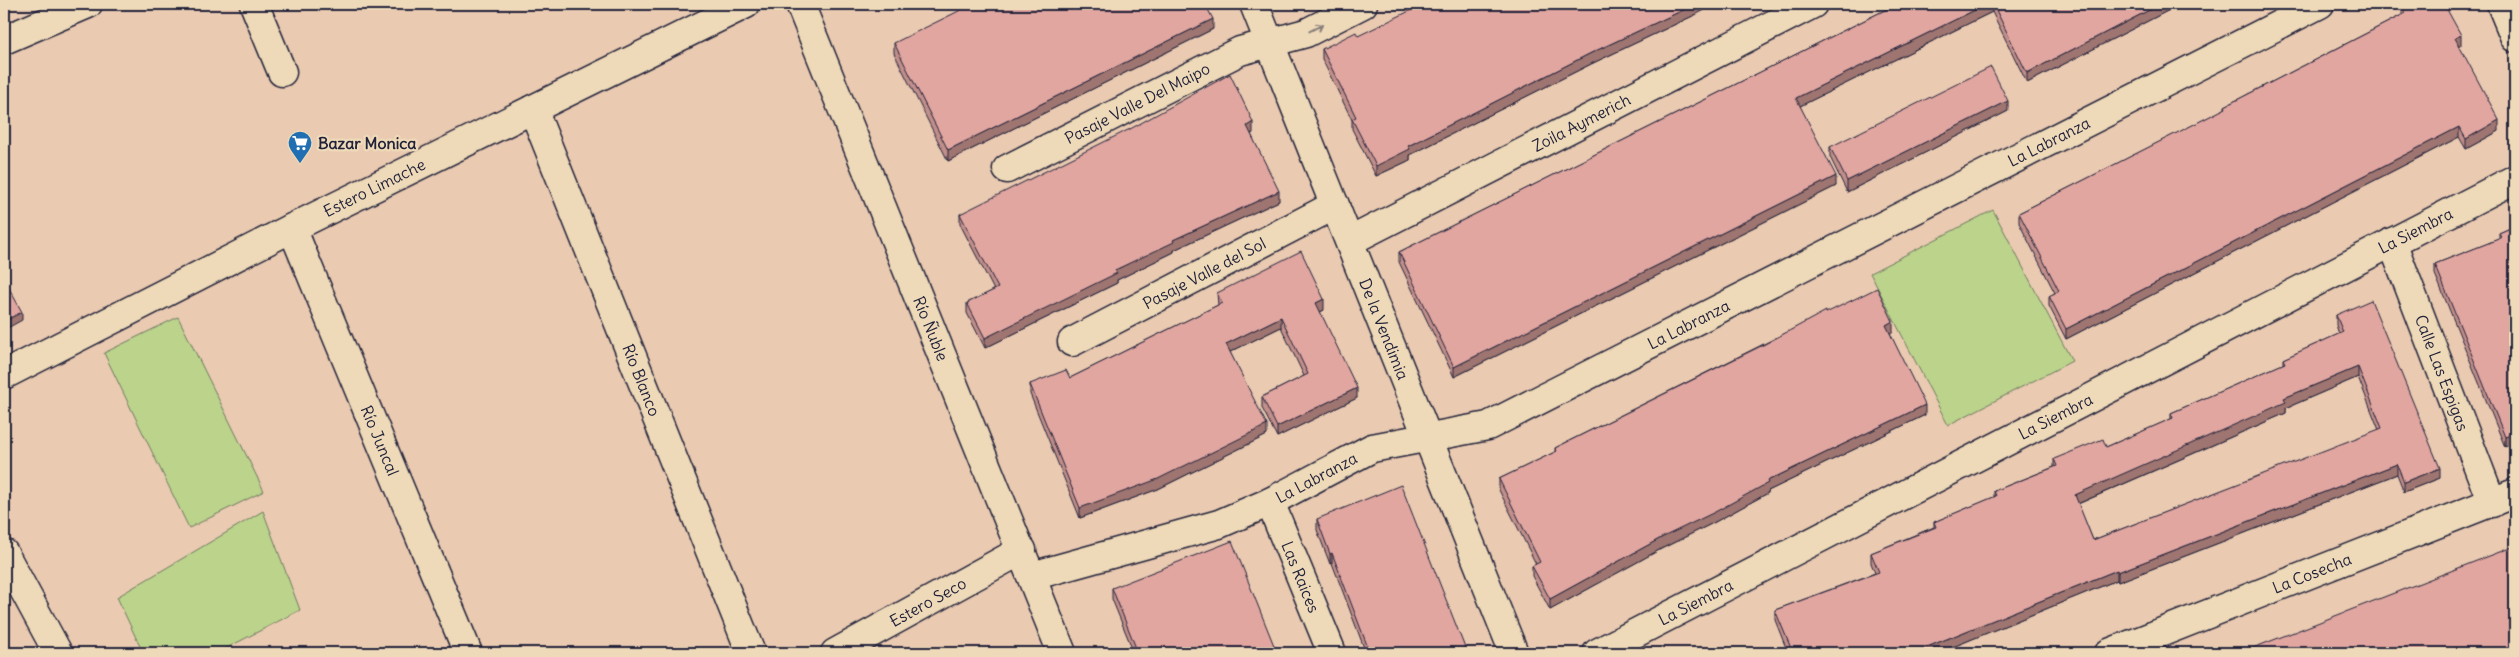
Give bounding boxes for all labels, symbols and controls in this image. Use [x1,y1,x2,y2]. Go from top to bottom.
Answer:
one-way arrow [1308,23,1323,32]
street label: Pasaje Valle Del Maipo [1061,58,1213,148]
street label: Zoila Aymerich [1529,89,1634,156]
street label: La Labranza [2004,112,2093,171]
supermarket icon: Bazar Monica [287,130,313,164]
place label: Bazar Monica [318,133,416,153]
street label: Estero Limache [320,154,428,221]
street label: La Siembra [2375,203,2456,258]
street label: Pasaje Valle del Sol [1139,233,1269,313]
street label: De la Vendimia [1355,275,1413,382]
street label: Río Ñuble [909,293,953,364]
street label: La Labranza [1644,295,1733,353]
street label: Calle Las Espigas [2411,312,2473,434]
street label: Río Blanco [618,341,665,419]
street label: La Siembra [2015,389,2096,444]
street label: Río Juncal [357,402,403,479]
street label: La Labranza [1272,448,1361,507]
street label: Las Raices [1277,538,1324,616]
street label: La Cosecha [2269,548,2354,598]
street label: Estero Seco [886,573,970,631]
street label: La Siembra [1655,575,1736,630]

